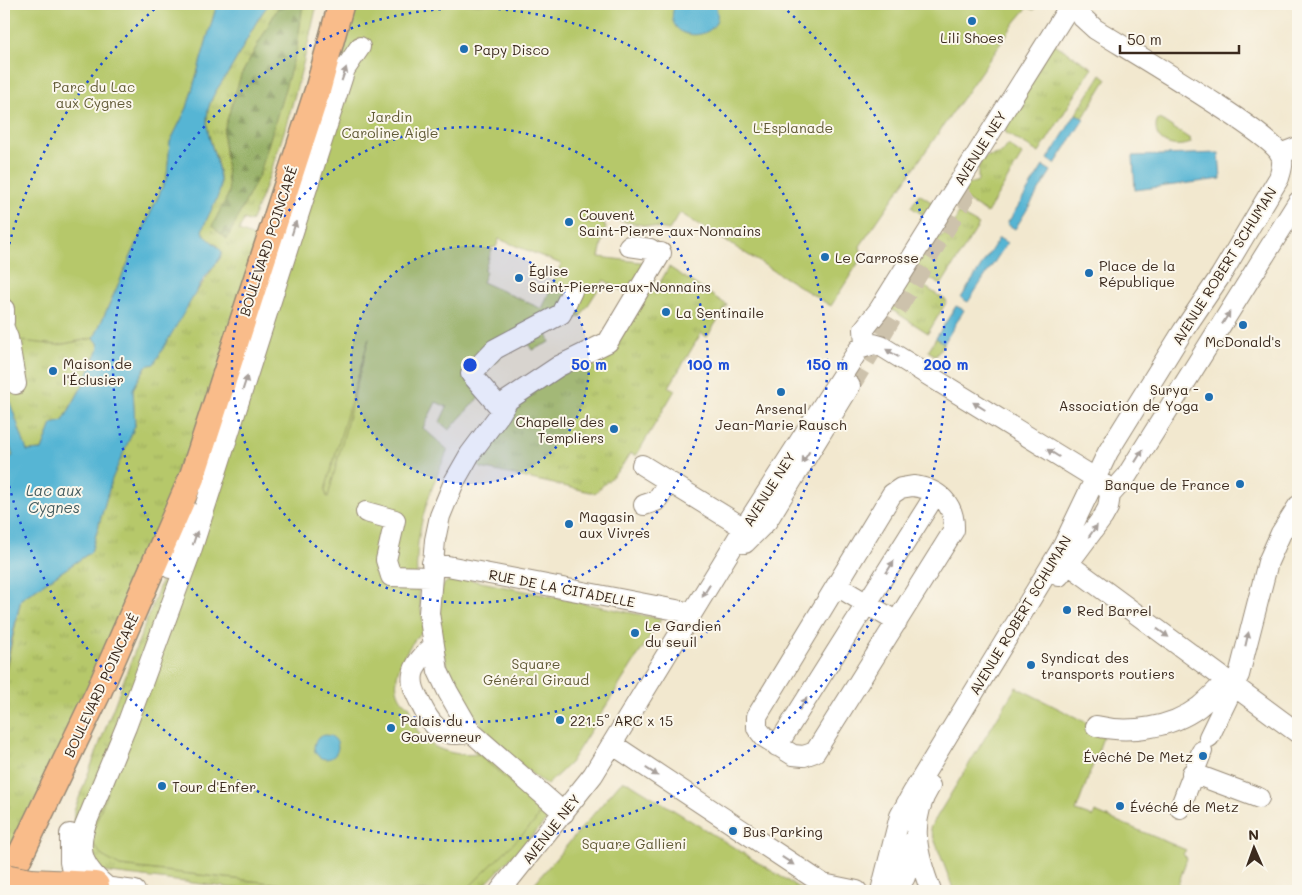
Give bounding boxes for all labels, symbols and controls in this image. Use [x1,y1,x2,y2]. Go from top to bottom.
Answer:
marker: Lili Shoes [966,15,978,27]
scale bar [1120,22,1238,54]
place label: Lili Shoes [940,28,1004,47]
text: 50 m [1127,29,1162,49]
place label: Papy Disco [474,40,549,59]
marker: Papy Disco [458,43,470,55]
one-way arrow [340,66,348,81]
park label: Parc du Lac aux Cygnes [53,77,135,112]
park label: Jardin Caroline Aigle [341,107,439,142]
street label: AVENUE NEY [950,107,1010,189]
park label: L'Esplanade [753,118,833,137]
street label: BOULEVARD POINCARÉ [235,163,301,319]
street label: AVENUE ROBERT SCHUMAN [1167,183,1281,349]
place label: Couvent Saint-Pierre-aux-Nonnains [579,205,761,240]
marker: Couvent Saint-Pierre-aux-Nonnains [563,216,575,228]
one-way arrow [291,221,298,236]
place label: Le Carrosse [835,248,919,267]
marker: Le Carrosse [819,251,831,263]
place label: Place de la République [1099,256,1175,291]
place label: Église Saint-Pierre-aux-Nonnains [529,261,711,296]
marker: Place de la République [1083,267,1095,279]
marker: Église Saint-Pierre-aux-Nonnains [513,272,525,284]
place label: La Sentinaile [676,303,764,322]
marker: La Sentinaile [660,306,672,318]
one-way arrow [1221,312,1230,325]
marker: McDonald's [1237,319,1249,331]
place label: McDonald's [1205,332,1281,351]
one-way arrow [885,348,898,357]
place label: Maison de l'Éclusier [63,354,132,389]
text: 50 m [571,354,607,374]
text: 100 m [686,354,730,374]
text: 150 m [806,354,848,374]
text: 200 m [924,354,969,374]
centre of rings [461,356,479,374]
marker: Maison de l'Éclusier [47,365,59,377]
one-way arrow [241,375,249,390]
place label: Surya - Association de Yoga [1059,380,1199,415]
marker: Arsenal Jean-Marie Rausch [775,386,787,398]
marker: Surya - Association de Yoga [1203,391,1215,403]
place label: Arsenal Jean-Marie Rausch [715,399,847,434]
one-way arrow [973,401,986,411]
place label: Chapelle des Templiers [516,412,604,447]
marker: Chapelle des Templiers [608,423,620,435]
street label: AVENUE NEY [739,448,799,530]
one-way arrow [1047,448,1060,457]
one-way arrow [1134,449,1144,463]
one-way arrow [802,450,811,463]
place label: Banque de France [1105,475,1230,494]
marker: Banque de France [1234,478,1246,490]
water label: Lac aux Cygnes [26,480,82,517]
place label: Magasin aux Vivres [579,507,650,542]
marker: Magasin aux Vivres [563,518,575,530]
one-way arrow [1088,524,1098,538]
one-way arrow [192,530,199,545]
street label: AVENUE ROBERT SCHUMAN [965,532,1075,698]
one-way arrow [885,560,895,573]
street label: RUE DE LA CITADELLE [487,565,637,611]
one-way arrow [701,584,711,598]
place label: Red Barrel [1077,601,1152,620]
marker: Red Barrel [1061,604,1073,616]
street label: BOULEVARD POINCARÉ [59,610,143,760]
place label: Le Gardien du seuil [645,616,721,651]
marker: Le Gardien du seuil [629,627,641,639]
one-way arrow [1156,628,1170,638]
one-way arrow [1243,631,1251,646]
place label: Syndicat des transports routiers [1041,648,1175,683]
park label: Square Général Giraud [483,654,589,689]
marker: Syndicat des transports routiers [1025,659,1037,671]
one-way arrow [799,698,808,711]
place label: Palais du Gouverneur [401,711,482,746]
place label: 221.5° ARC x 15 [570,711,673,730]
marker: 221.5° ARC x 15 [554,714,566,726]
marker: Palais du Gouverneur [385,722,397,734]
place label: Évêché De Metz [1084,747,1193,766]
marker: Évêché De Metz [1197,750,1209,762]
one-way arrow [645,767,659,777]
place label: Tour d'Enfer [172,777,256,796]
marker: Tour d'Enfer [156,780,168,792]
street label: AVENUE NEY [518,790,584,868]
place label: Évéché de Metz [1130,797,1239,816]
marker: Évéché de Metz [1114,800,1126,812]
place label: Bus Parking [743,822,823,841]
north arrow [1230,822,1280,872]
marker: Bus Parking [727,825,739,837]
text: N [1248,825,1259,844]
park label: Square Gallieni [582,834,686,853]
one-way arrow [781,856,795,866]

